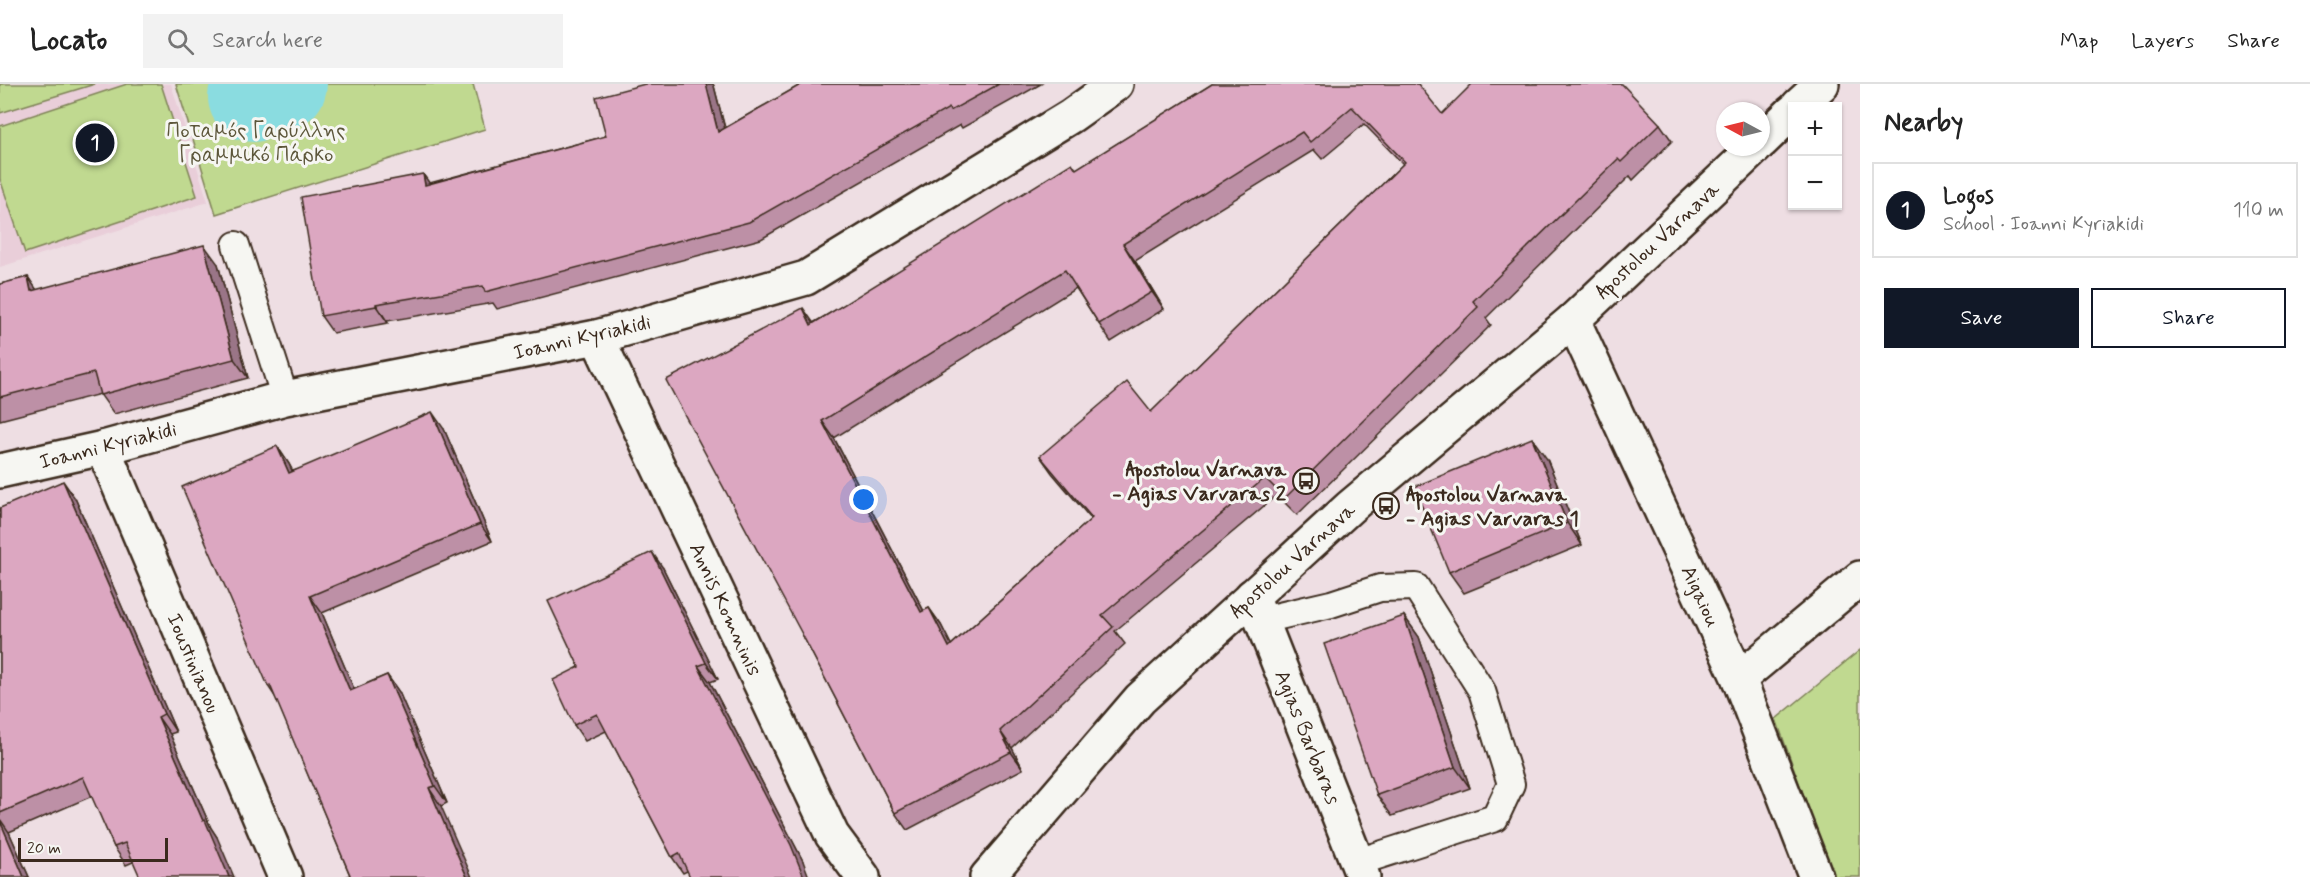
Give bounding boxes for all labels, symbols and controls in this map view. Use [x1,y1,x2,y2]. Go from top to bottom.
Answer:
search box [143,14,563,68]
text: Locato [30,23,107,60]
icon: search [164,25,197,58]
text: Search here [212,27,323,55]
text: Map [2060,27,2098,55]
text: Layers [2131,27,2194,55]
text: Share [2227,27,2280,55]
north arrow [1716,102,1770,156]
map controls [1788,102,1842,210]
button: + [1788,102,1842,156]
text: Nearby [1884,106,1963,140]
park label: Ποταμός Γαρύλλης Γραμμικό Πάρκο [166,117,346,169]
pin: 1 [76,120,115,166]
button: − [1788,156,1842,210]
street label: Apostolou Varnava [1589,175,1727,306]
text: Logos [1943,183,1994,211]
text: 1 [1901,197,1910,224]
text: 110 m [2233,197,2284,224]
text: School · Ioanni Kyriakidi [1943,211,2144,238]
button: Save [1884,288,2079,348]
button: Share [2091,288,2286,348]
street label: Ioanni Kyriakidi [511,308,654,367]
street label: Ioanni Kyriakidi [37,415,180,477]
place label: Apostolou Varnava - Agias Varvaras 2 [1112,456,1287,508]
bus stop icon: Apostolou Varnava - Agias Varvaras 2 [1291,466,1321,496]
place label: Apostolou Varnava - Agias Varvaras 1 [1406,481,1579,533]
your location [849,485,878,514]
bus stop icon: Apostolou Varnava - Agias Varvaras 1 [1371,491,1401,521]
street label: Apostolou Varnava [1224,496,1363,626]
street label: Annis Komninis [682,538,768,681]
street label: Aigaiou [1674,561,1727,632]
street label: Ioustinianou [160,609,227,718]
street label: Agias Barbaras [1267,666,1347,809]
scale bar [18,835,168,862]
text: 20 m [27,838,61,859]

